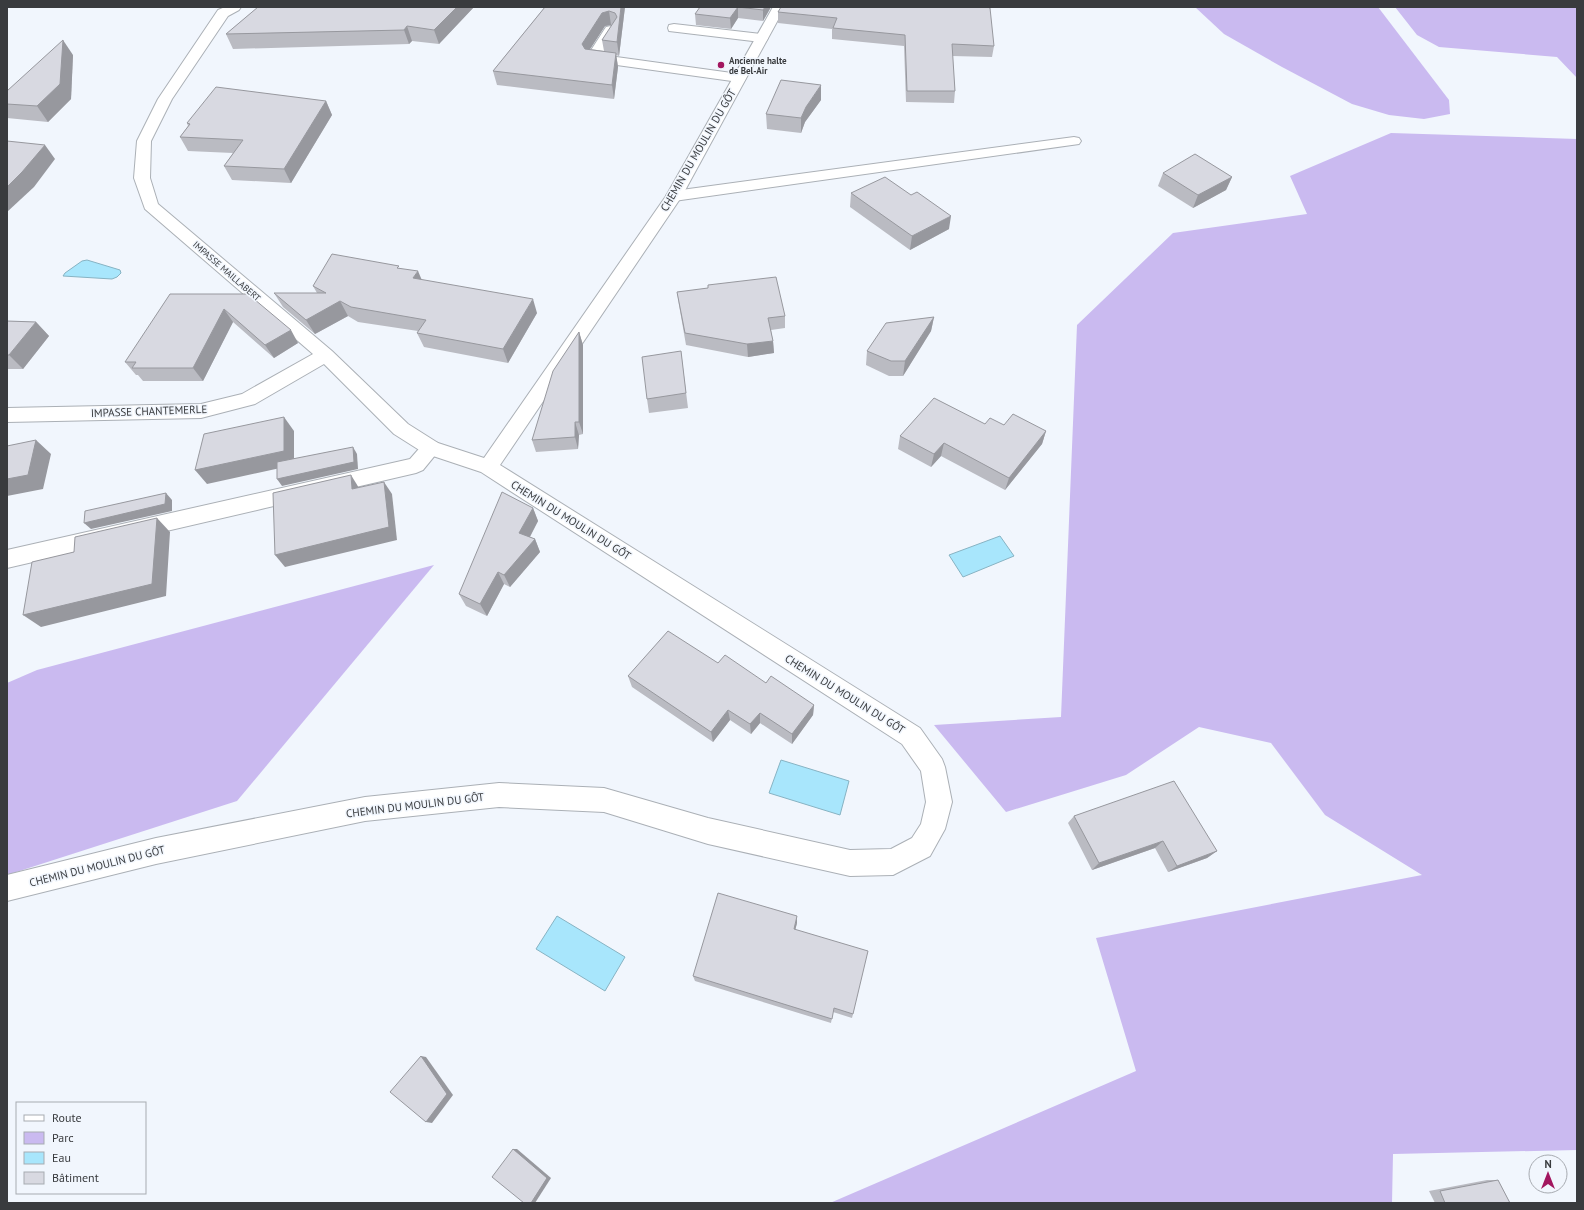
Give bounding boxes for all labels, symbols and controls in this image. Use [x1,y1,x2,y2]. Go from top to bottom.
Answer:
place label: Ancienne halte de Bel-Air [729,55,787,76]
marker: Ancienne halte de Bel-Air [716,60,726,70]
street label: CHEMIN DU MOULIN DU GÔT [657,86,739,214]
street label: IMPASSE MAILLABERT [191,239,263,303]
street label: IMPASSE CHANTEMERLE [91,402,208,420]
street label: CHEMIN DU MOULIN DU GÔT [508,477,634,563]
street label: CHEMIN DU MOULIN DU GÔT [782,651,908,737]
street label: CHEMIN DU MOULIN DU GÔT [345,790,485,820]
street label: CHEMIN DU MOULIN DU GÔT [28,842,166,890]
legend [16,1102,146,1194]
text: Route [52,1110,82,1125]
text: Parc [52,1130,74,1145]
text: Eau [52,1150,71,1165]
north arrow [1528,1154,1568,1194]
text: N [1544,1157,1552,1171]
text: Bâtiment [52,1170,99,1185]

